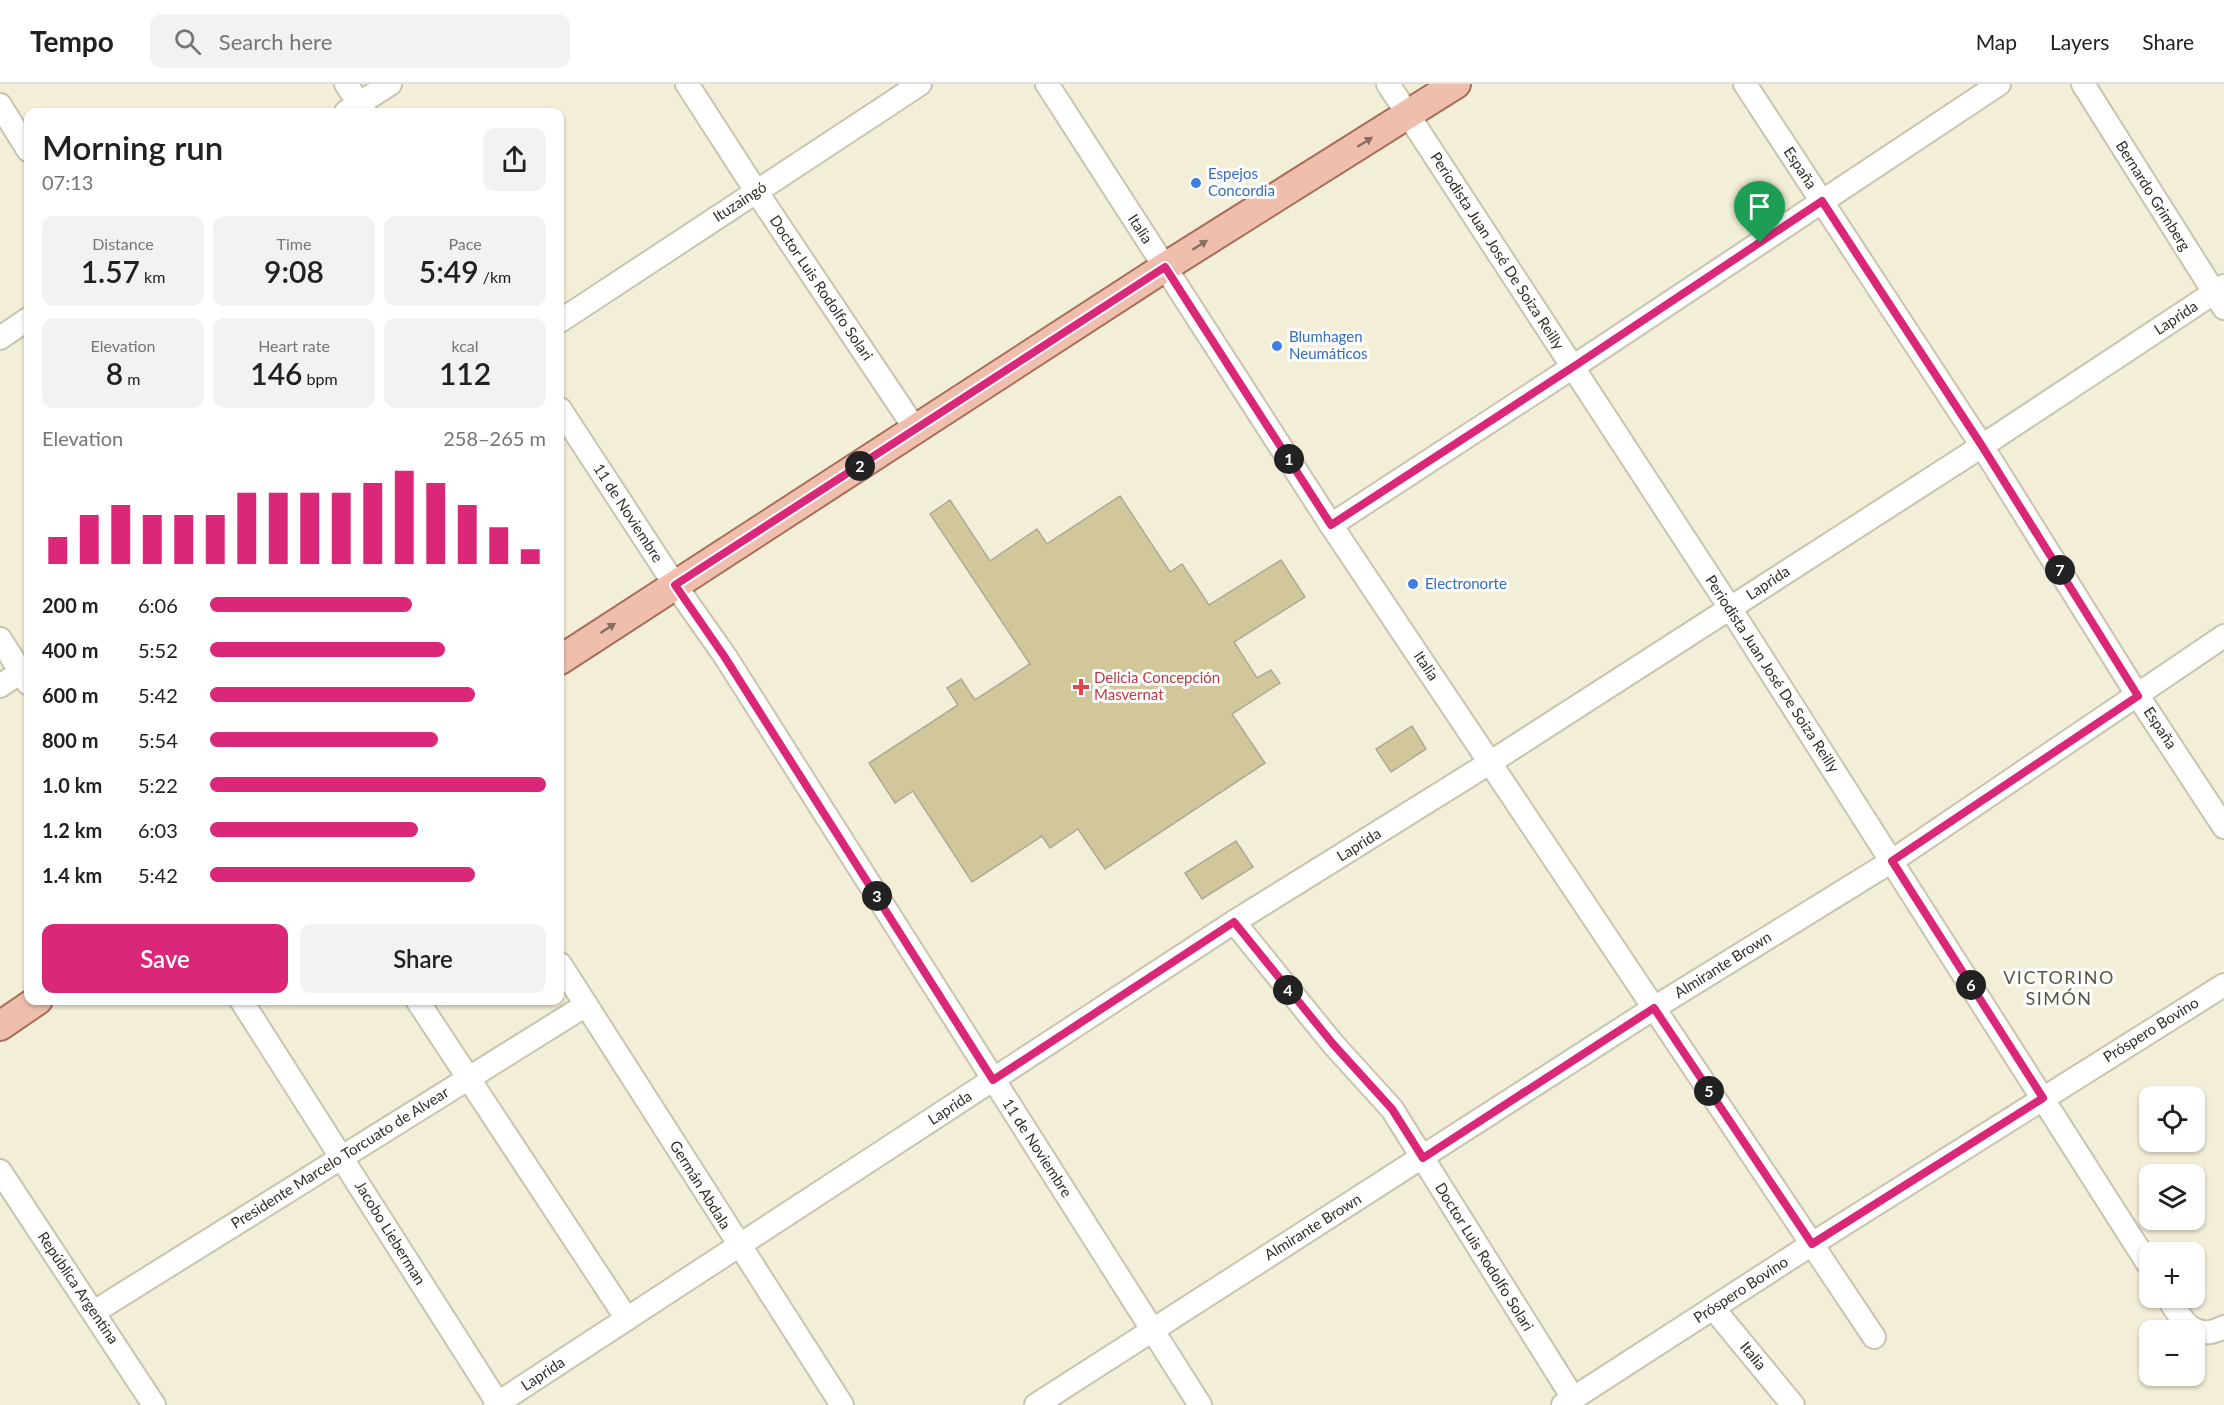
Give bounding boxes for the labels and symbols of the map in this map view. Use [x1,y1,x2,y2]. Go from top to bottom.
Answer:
one-way arrow [1357,136,1373,147]
street label: Bernardo Grimberg [2113,137,2195,254]
street label: España [1781,143,1821,192]
street label: Periodista Juan José De Soiza Reilly [1427,148,1569,353]
place label: Espejos Concordia [1208,164,1275,199]
marker: Espejos Concordia [1189,176,1203,190]
street label: Ituzaingó [709,177,770,225]
pin [1734,181,1785,243]
street label: Italia [1125,210,1157,247]
street label: Doctor Luis Rodolfo Solari [766,211,877,363]
one-way arrow [1192,240,1208,251]
street label: Laprida [2150,296,2201,338]
place label: Blumhagen Neumáticos [1289,327,1367,362]
marker: Blumhagen Neumáticos [1270,339,1284,353]
pin: 1 [1274,444,1304,474]
pin: 2 [845,451,875,481]
street label: 11 de Noviembre [590,460,667,565]
pin: 7 [2045,555,2075,585]
street label: Laprida [1742,561,1793,603]
street label: Periodista Juan José De Soiza Reilly [1702,571,1844,776]
place label: Electronorte [1425,574,1507,592]
marker: Electronorte [1406,577,1420,591]
one-way arrow [600,623,617,634]
street label: Italia [1411,647,1443,683]
place label: Delicia Concepción Masvernat [1094,668,1220,703]
marker: Delicia Concepción Masvernat [1072,678,1090,696]
street label: España [2141,703,2181,752]
street label: Laprida [1333,824,1384,865]
pin: 3 [862,881,892,911]
street label: Almirante Brown [1671,927,1774,1001]
district label: VICTORINO SIMÓN [2003,966,2115,1009]
pin: 6 [1956,970,1986,1000]
pin: 4 [1273,975,1303,1005]
street label: Próspero Bovino [2100,993,2201,1066]
pin: 5 [1694,1076,1724,1106]
street label: Presidente Marcelo Torcuato de Alvear [227,1082,452,1232]
street label: Laprida [924,1086,975,1128]
street label: 11 de Noviembre [999,1095,1076,1200]
street label: Germán Abdala [666,1137,735,1232]
street label: Jacobo Lieberman [352,1177,430,1288]
street label: Doctor Luis Rodolfo Solari [1432,1179,1538,1334]
street label: Almirante Brown [1261,1189,1364,1263]
street label: República Argentina [35,1228,123,1347]
street label: Próspero Bovino [1690,1252,1791,1326]
street label: Italia [1737,1337,1771,1373]
street label: Laprida [517,1352,568,1394]

